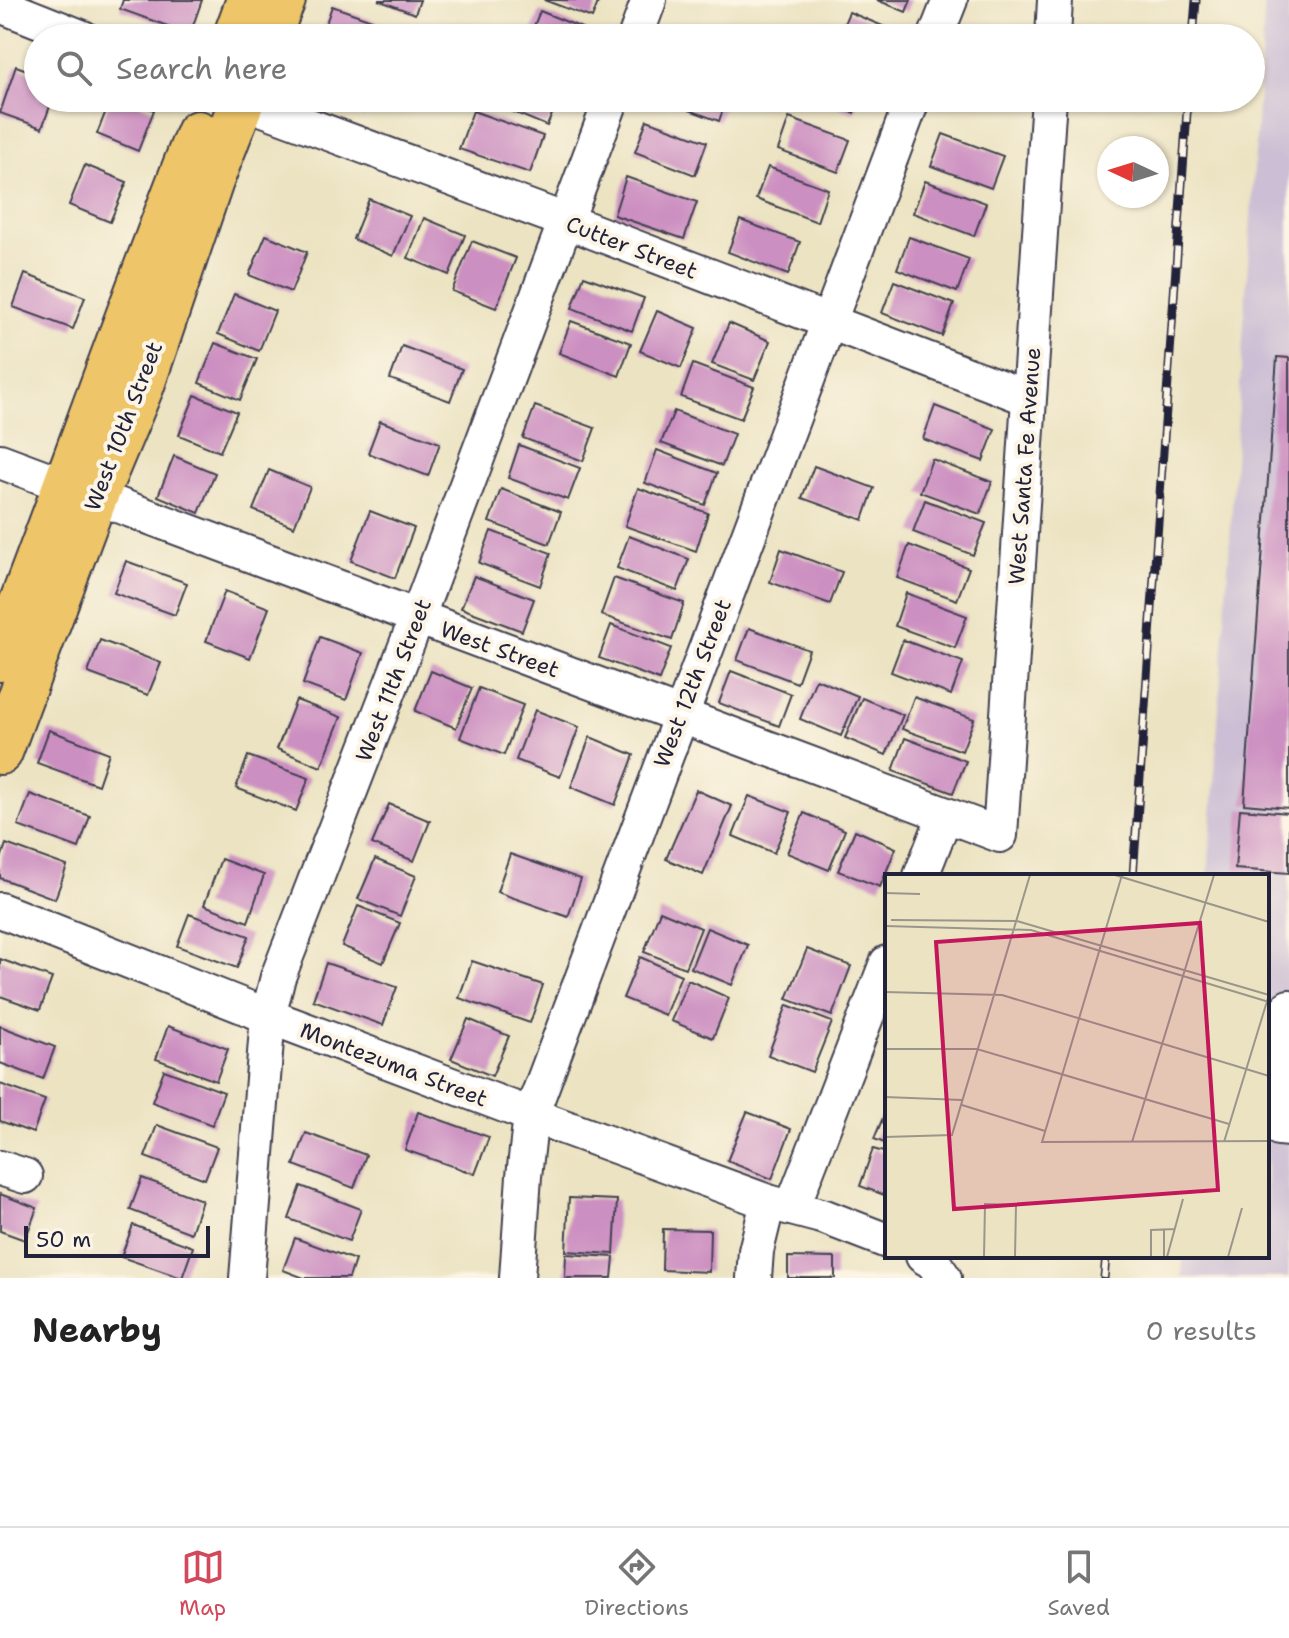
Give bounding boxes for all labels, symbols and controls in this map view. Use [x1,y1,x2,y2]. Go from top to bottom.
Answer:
search box [24,24,1265,112]
icon: search [52,46,96,90]
text: Search here [116,48,287,89]
north arrow [1097,136,1169,208]
street label: Cutter Street [562,209,702,286]
street label: West 10th Street [78,337,169,515]
street label: West Santa Fe Avenue [1002,346,1047,586]
street label: West 11th Street [349,595,438,766]
street label: West 12th Street [647,595,738,771]
street label: West Street [436,615,563,684]
inset map [885,874,1269,1258]
street label: Montezuma Street [296,1015,492,1114]
scale bar [24,1222,210,1258]
text: 50 m [36,1225,91,1254]
text: Nearby [32,1307,162,1353]
text: 0 results [1145,1313,1257,1348]
tab: Map [179,1545,226,1622]
tab: Directions [584,1545,689,1622]
tab: Saved [1047,1545,1110,1622]

